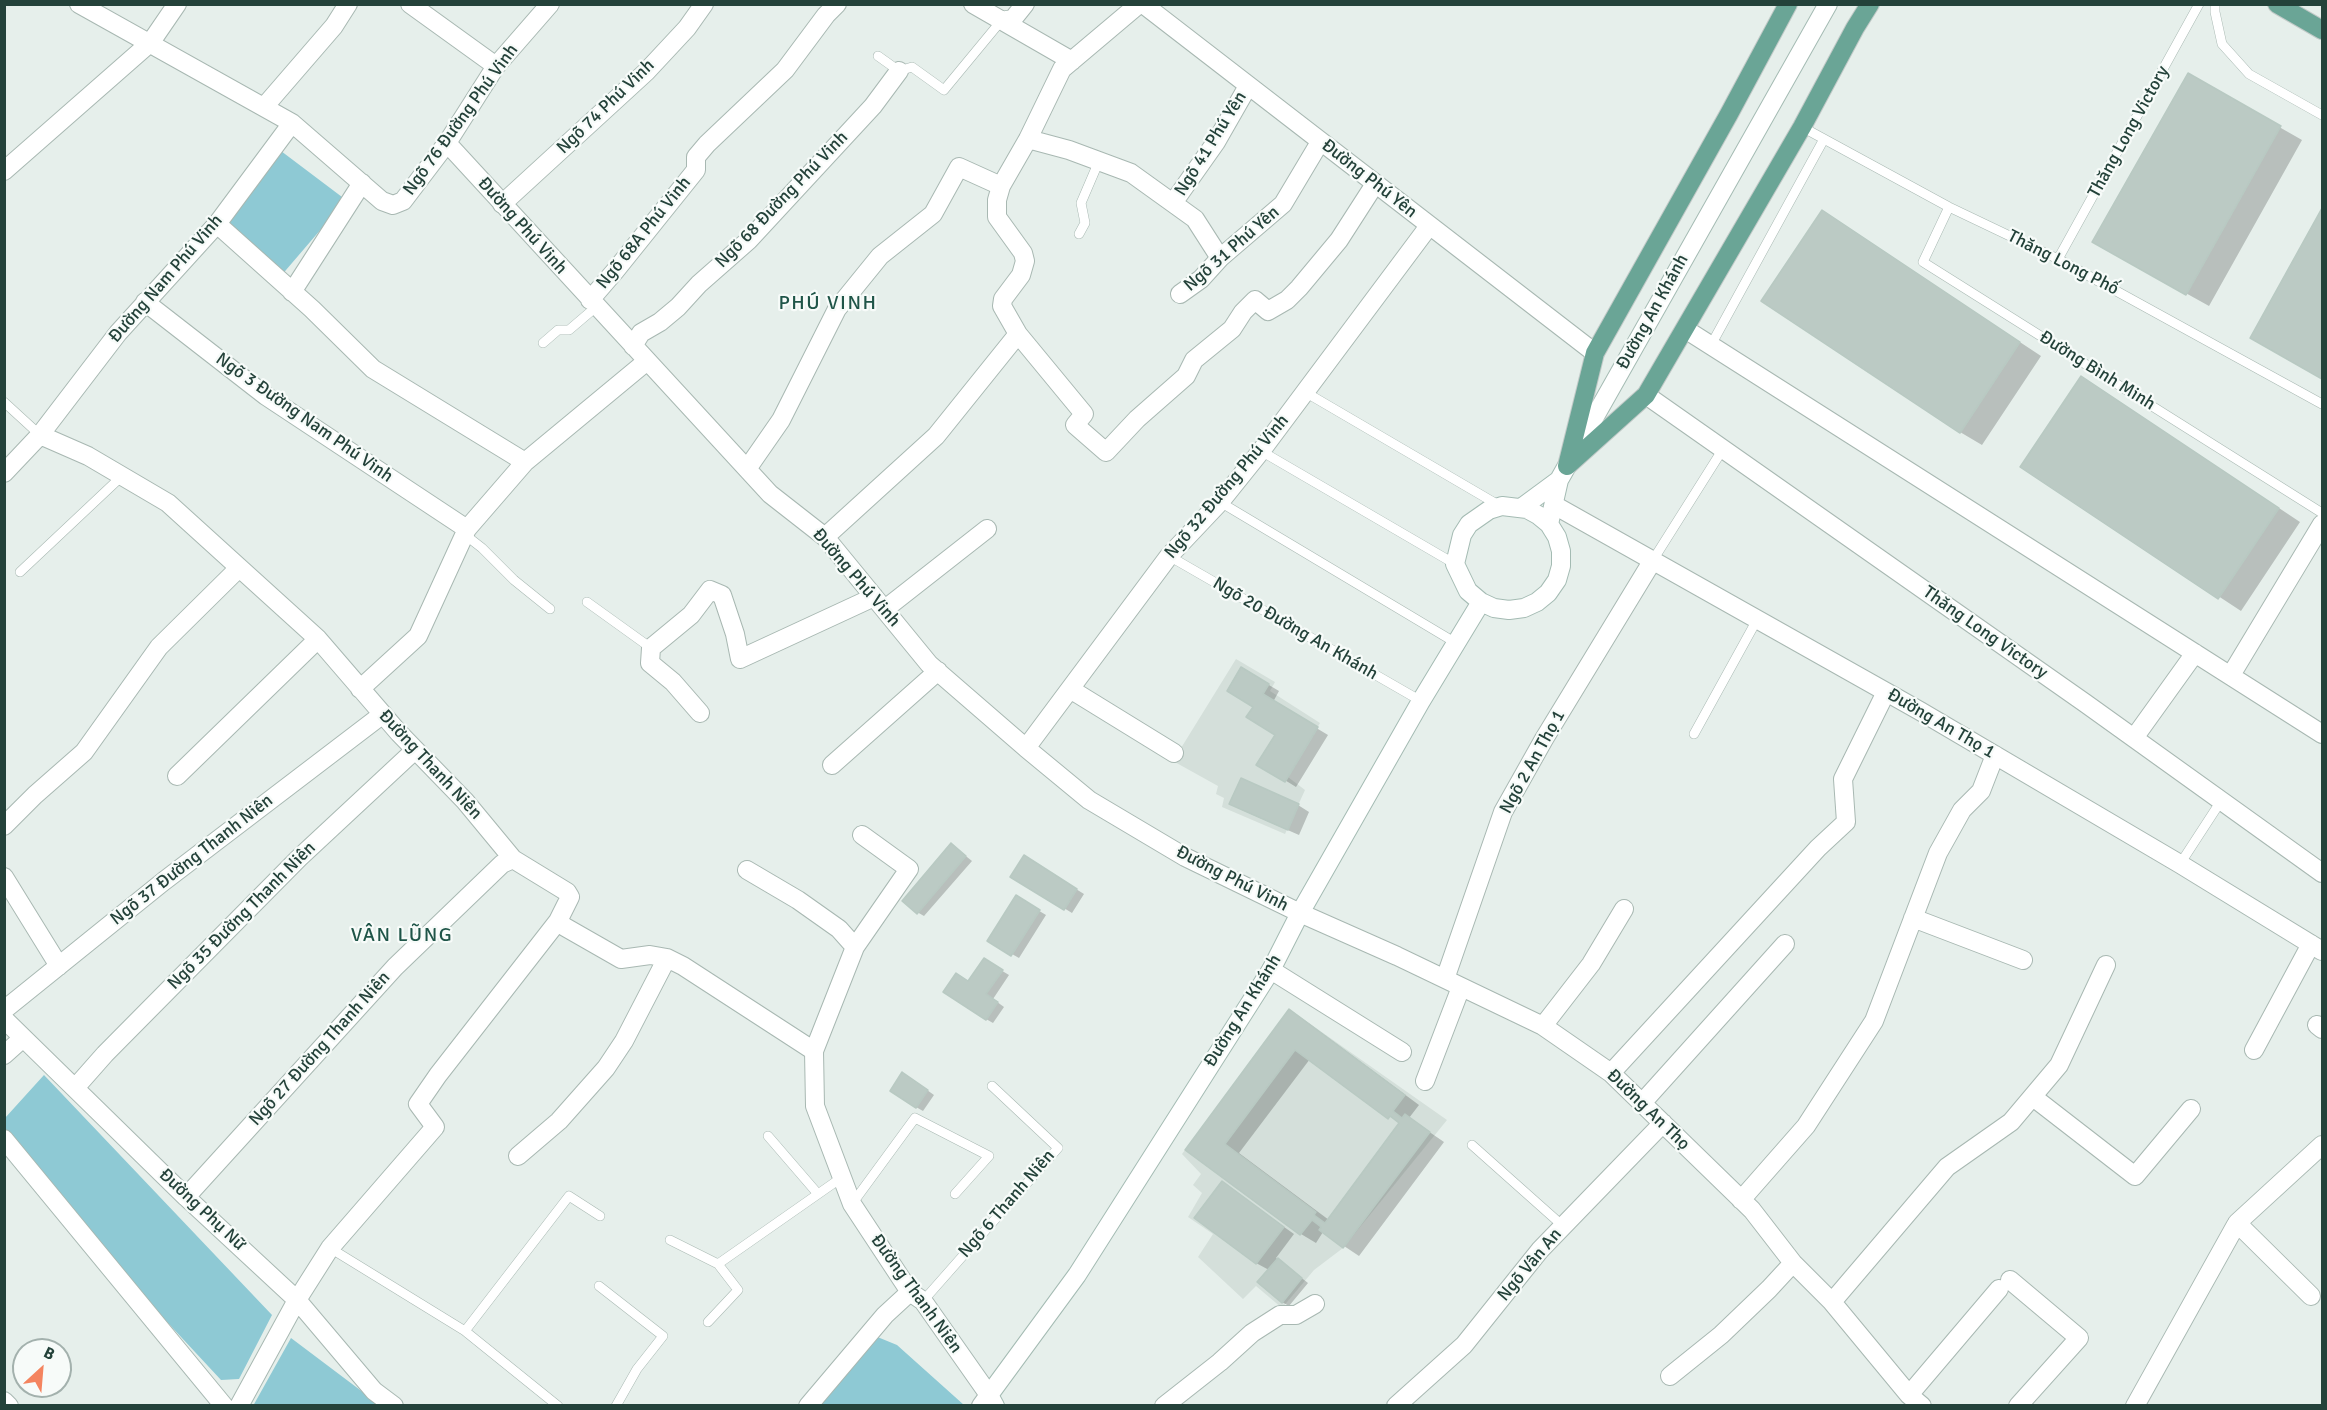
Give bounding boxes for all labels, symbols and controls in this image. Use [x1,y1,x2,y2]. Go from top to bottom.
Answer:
street label: Ngõ 76 Đường Phú Vinh [399,40,523,200]
street label: Ngõ 74 Phú Vinh [553,55,659,159]
street label: Thăng Long Victory [2084,62,2174,202]
street label: Ngõ 41 Phú Yên [1170,88,1252,200]
street label: Ngõ 68 Đường Phú Vinh [711,127,853,273]
street label: Đường Phú Yên [1317,135,1421,223]
street label: Đường Phú Vinh [473,173,571,279]
street label: Ngõ 68A Phú Vinh [592,173,696,293]
street label: Ngõ 31 Phú Yên [1180,202,1284,296]
street label: Đường Nam Phú Vinh [104,210,228,348]
street label: Thăng Long Phố [2004,226,2122,300]
street label: Đường An Khánh [1612,251,1694,373]
district label: PHÚ VINH [778,292,878,316]
street label: Đường Bình Minh [2035,327,2159,415]
street label: Ngõ 3 Đường Nam Phú Vinh [211,348,397,488]
street label: Ngõ 32 Đường Phú Vinh [1160,410,1294,564]
street label: Đường Phú Vinh [807,524,905,632]
street label: Ngõ 20 Đường An Khánh [1209,573,1381,685]
street label: Thăng Long Victory [1918,582,2052,684]
street label: Đường An Thọ 1 [1883,684,1999,764]
street label: Đường Thanh Niên [374,706,486,824]
street label: Ngõ 2 An Thọ 1 [1496,706,1570,818]
street label: Ngõ 37 Đường Thanh Niên [106,790,278,930]
street label: Ngõ 35 Đường Thanh Niên [164,838,320,994]
street label: Đường Phú Vinh [1172,841,1292,917]
district label: VÂN LŨNG [351,924,453,948]
street label: Đường An Khánh [1200,951,1286,1071]
street label: Ngõ 27 Đường Thanh Niên [245,967,395,1131]
street label: Đường An Thọ [1602,1065,1694,1155]
street label: Ngõ 6 Thanh Niên [954,1146,1060,1262]
street label: Đường Phụ Nữ [154,1164,250,1256]
street label: Ngõ Vân An [1493,1224,1567,1306]
street label: Đường Thanh Niên [866,1230,966,1358]
north arrow [12,1338,72,1398]
text: B [40,1342,58,1365]

